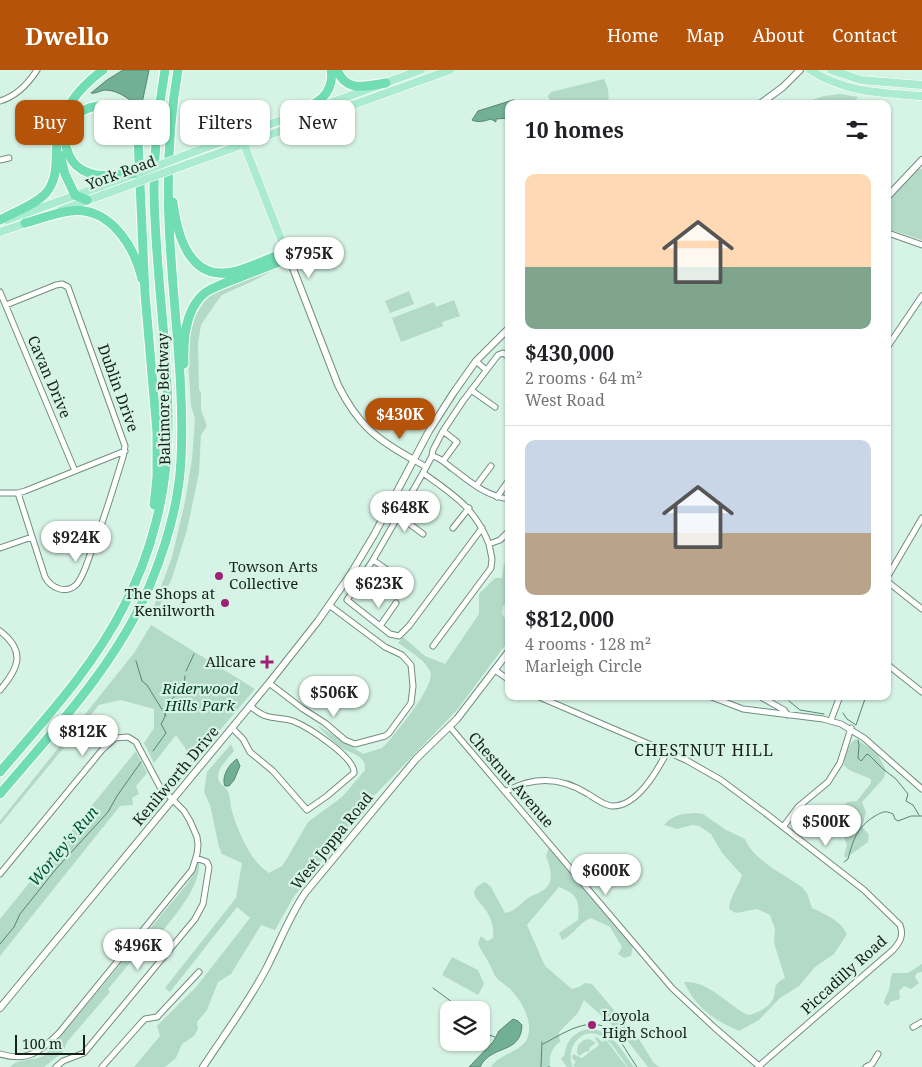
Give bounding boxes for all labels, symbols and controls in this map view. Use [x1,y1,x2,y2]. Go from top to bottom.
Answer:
text: Dwello [25,19,109,52]
text: Home [607,23,658,47]
text: Map [686,23,724,47]
text: About [752,23,804,47]
text: Contact [832,23,897,47]
chip: Buy [15,100,84,145]
chip: Rent [94,100,170,145]
chip: Filters [180,100,270,145]
chip: New [280,100,355,145]
text: 10 homes [525,116,624,144]
icon: filters [843,116,871,144]
street label: York Road [82,150,158,194]
icon: home [653,207,743,297]
pin: $795K [274,236,344,279]
text: $795K [285,242,333,264]
street label: Cavan Drive [24,332,76,421]
street label: Baltimore Beltway [152,332,174,465]
text: $430,000 [525,339,614,367]
street label: Dublin Drive [94,341,144,434]
text: 2 rooms · 64 m² [525,367,642,389]
text: West Road [525,389,605,411]
pin: $430K [365,398,435,440]
text: $430K [376,403,424,425]
icon: home [653,472,743,562]
pin: $648K [370,490,440,533]
text: $648K [381,496,429,518]
pin: $924K [41,520,111,563]
text: $924K [52,526,100,548]
place label: Towson Arts Collective [229,556,318,593]
pin: $623K [344,566,414,609]
marker: Towson Arts Collective [213,570,225,582]
text: $623K [355,572,403,594]
place label: The Shops at Kenilworth [124,583,215,620]
marker: The Shops at Kenilworth [219,597,231,609]
text: $812,000 [525,605,614,633]
text: 4 rooms · 128 m² [525,633,651,655]
place label: Allcare [205,651,256,671]
marker: Allcare [260,655,274,669]
text: Marleigh Circle [525,655,642,677]
pin: $506K [299,676,369,718]
park label: Riderwood Hills Park [161,678,238,715]
text: $506K [310,681,358,703]
pin: $812K [48,714,118,757]
text: $812K [59,720,107,742]
street label: Kenilworth Drive [128,721,223,829]
street label: Chestnut Avenue [465,727,559,831]
district label: CHESTNUT HILL [634,739,774,761]
street label: West Joppa Road [286,788,377,893]
water label: Worley's Run [23,801,103,891]
pin: $500K [791,804,861,847]
text: $500K [802,810,850,832]
pin: $600K [571,854,641,896]
text: $600K [582,859,630,881]
pin: $496K [103,928,173,971]
street label: Piccadilly Road [796,930,890,1018]
text: $496K [114,934,162,956]
map controls [440,1001,490,1051]
button: layers [440,1001,490,1051]
place label: Loyola High School [602,1005,688,1042]
marker: Loyola High School [586,1019,598,1031]
scale bar [15,1032,85,1055]
text: 100 m [22,1034,62,1053]

